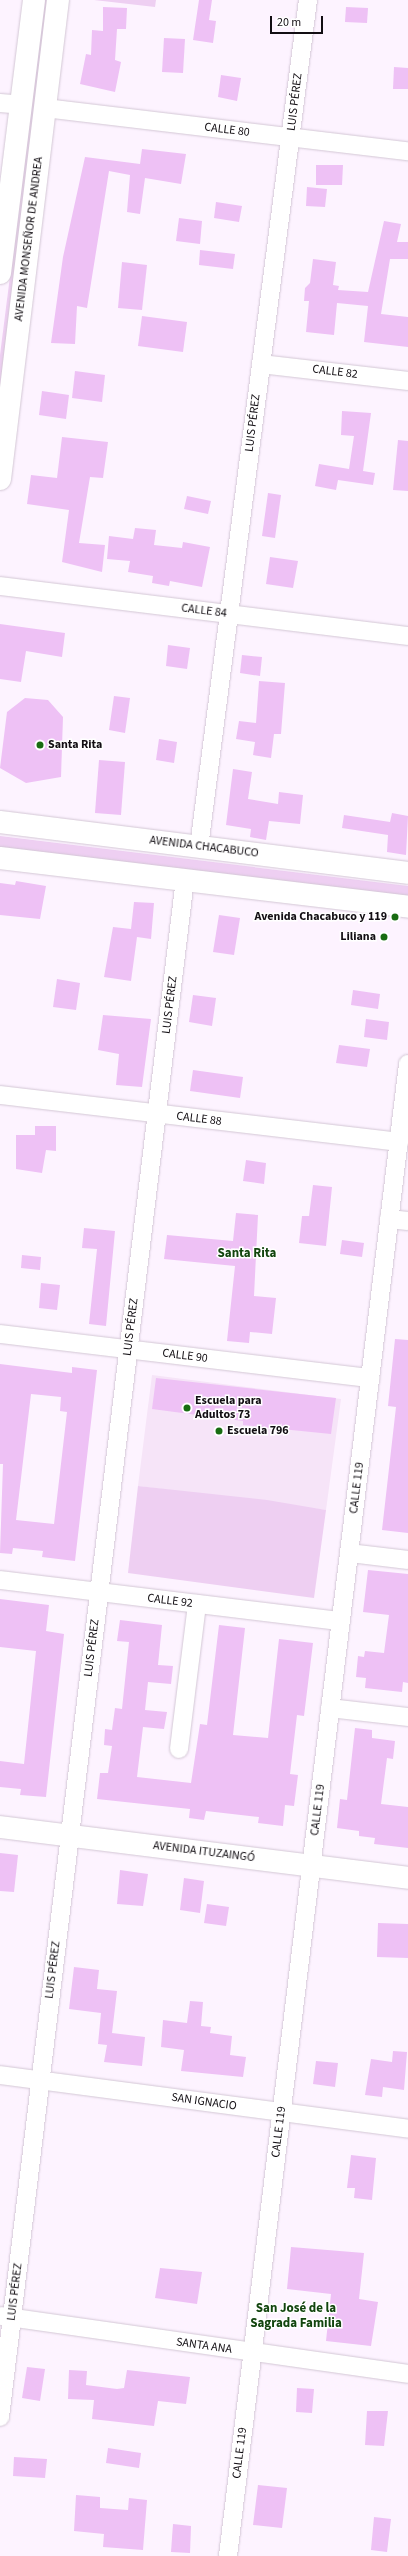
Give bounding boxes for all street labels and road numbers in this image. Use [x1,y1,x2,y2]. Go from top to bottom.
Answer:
street label: LUIS PÉREZ [284,72,306,132]
street label: CALLE 80 [203,120,251,140]
street label: AVENIDA MONSEÑOR DE ANDREA [12,156,46,322]
street label: CALLE 82 [311,362,359,382]
street label: LUIS PÉREZ [242,393,264,453]
street label: CALLE 84 [180,601,228,621]
street label: AVENIDA CHACABUCO [149,833,259,861]
street label: LUIS PÉREZ [159,975,181,1035]
street label: CALLE 88 [175,1109,223,1129]
street label: LUIS PÉREZ [120,1297,142,1357]
street label: CALLE 90 [161,1346,209,1366]
street label: CALLE 119 [347,1461,367,1515]
street label: CALLE 92 [146,1591,194,1611]
street label: LUIS PÉREZ [81,1618,103,1678]
street label: CALLE 119 [308,1783,328,1837]
street label: AVENIDA ITUZAINGÓ [152,1839,256,1865]
street label: LUIS PÉREZ [42,1940,64,2000]
street label: SAN IGNACIO [170,2090,238,2114]
street label: CALLE 119 [269,2105,289,2159]
street label: LUIS PÉREZ [4,2262,26,2322]
street label: SANTA ANA [175,2335,233,2357]
street label: CALLE 119 [230,2426,250,2480]

